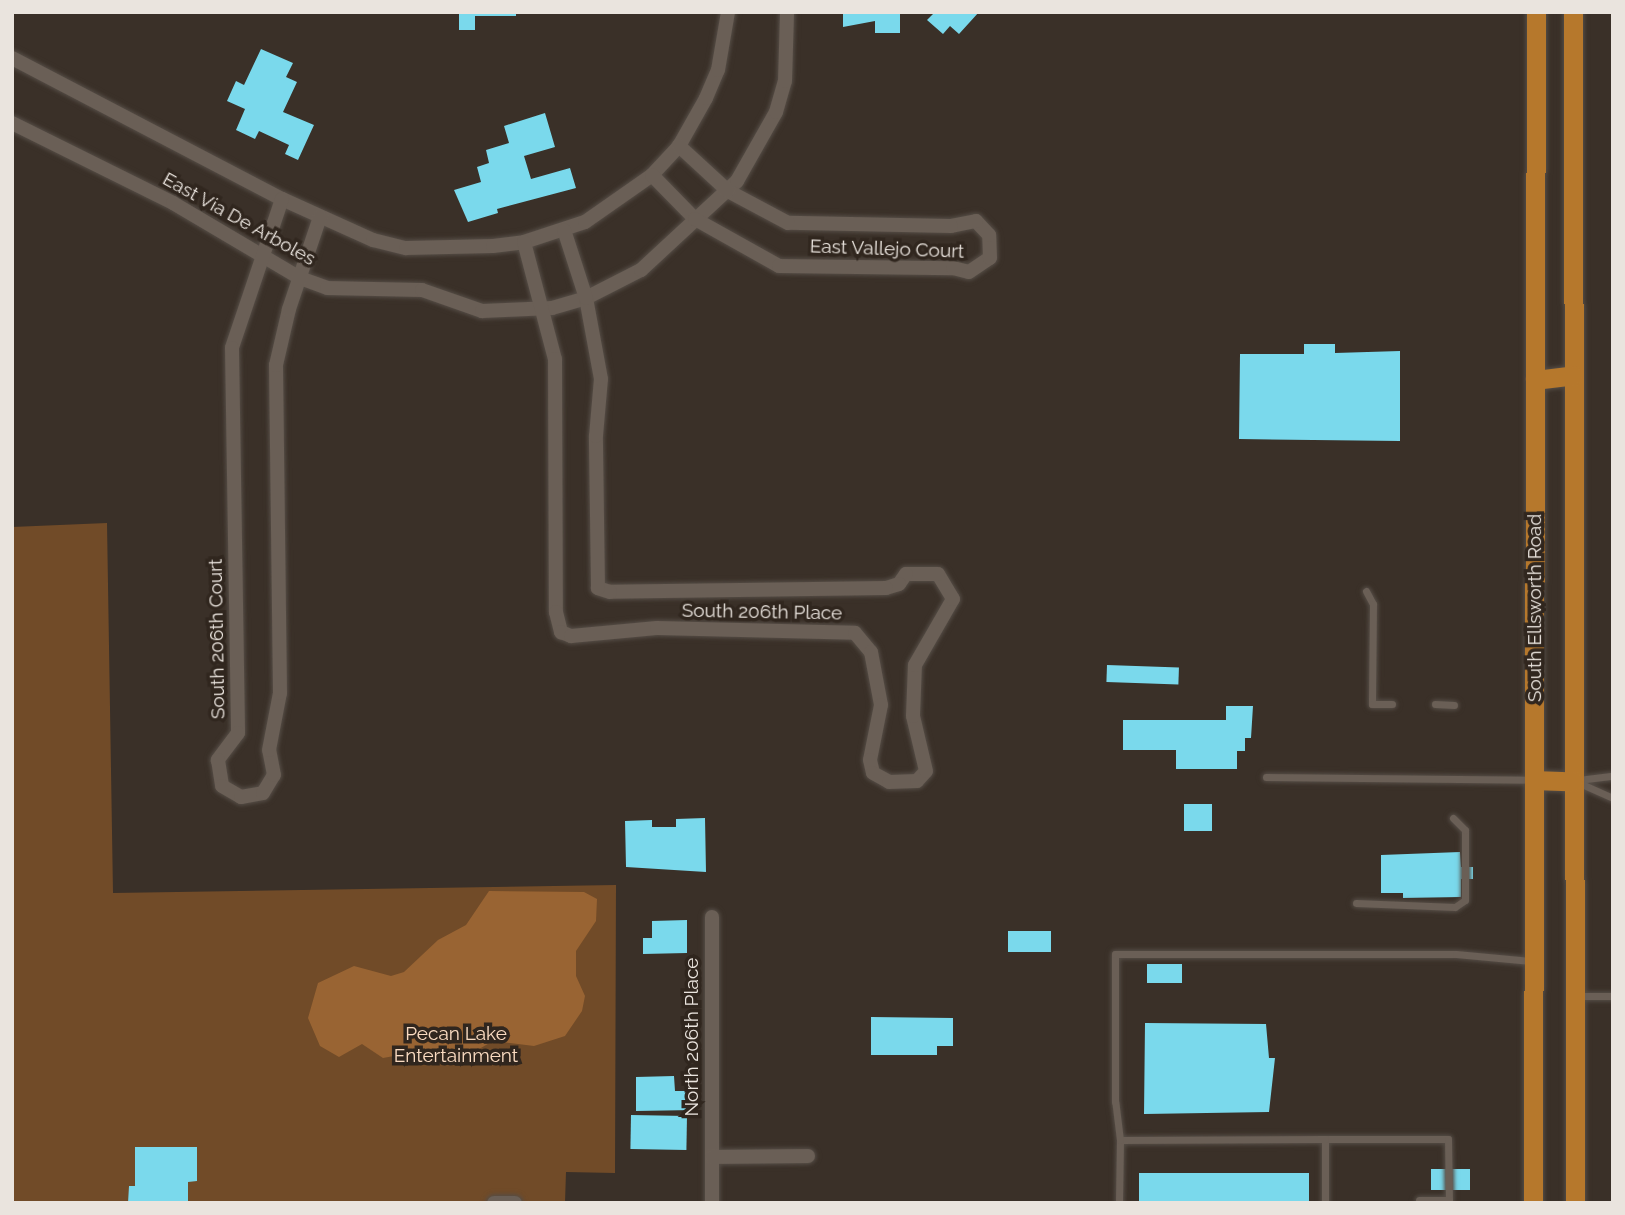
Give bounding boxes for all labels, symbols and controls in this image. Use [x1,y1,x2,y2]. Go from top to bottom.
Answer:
street label: East Via De Arboles [158,167,320,271]
street label: East Vallejo Court [809,235,965,263]
street label: South Ellsworth Road [1524,514,1546,702]
street label: South 206th Court [204,559,230,719]
street label: South 206th Place [682,599,842,625]
street label: North 206th Place [681,958,703,1116]
park label: Pecan Lake Entertainment [394,1023,518,1067]

